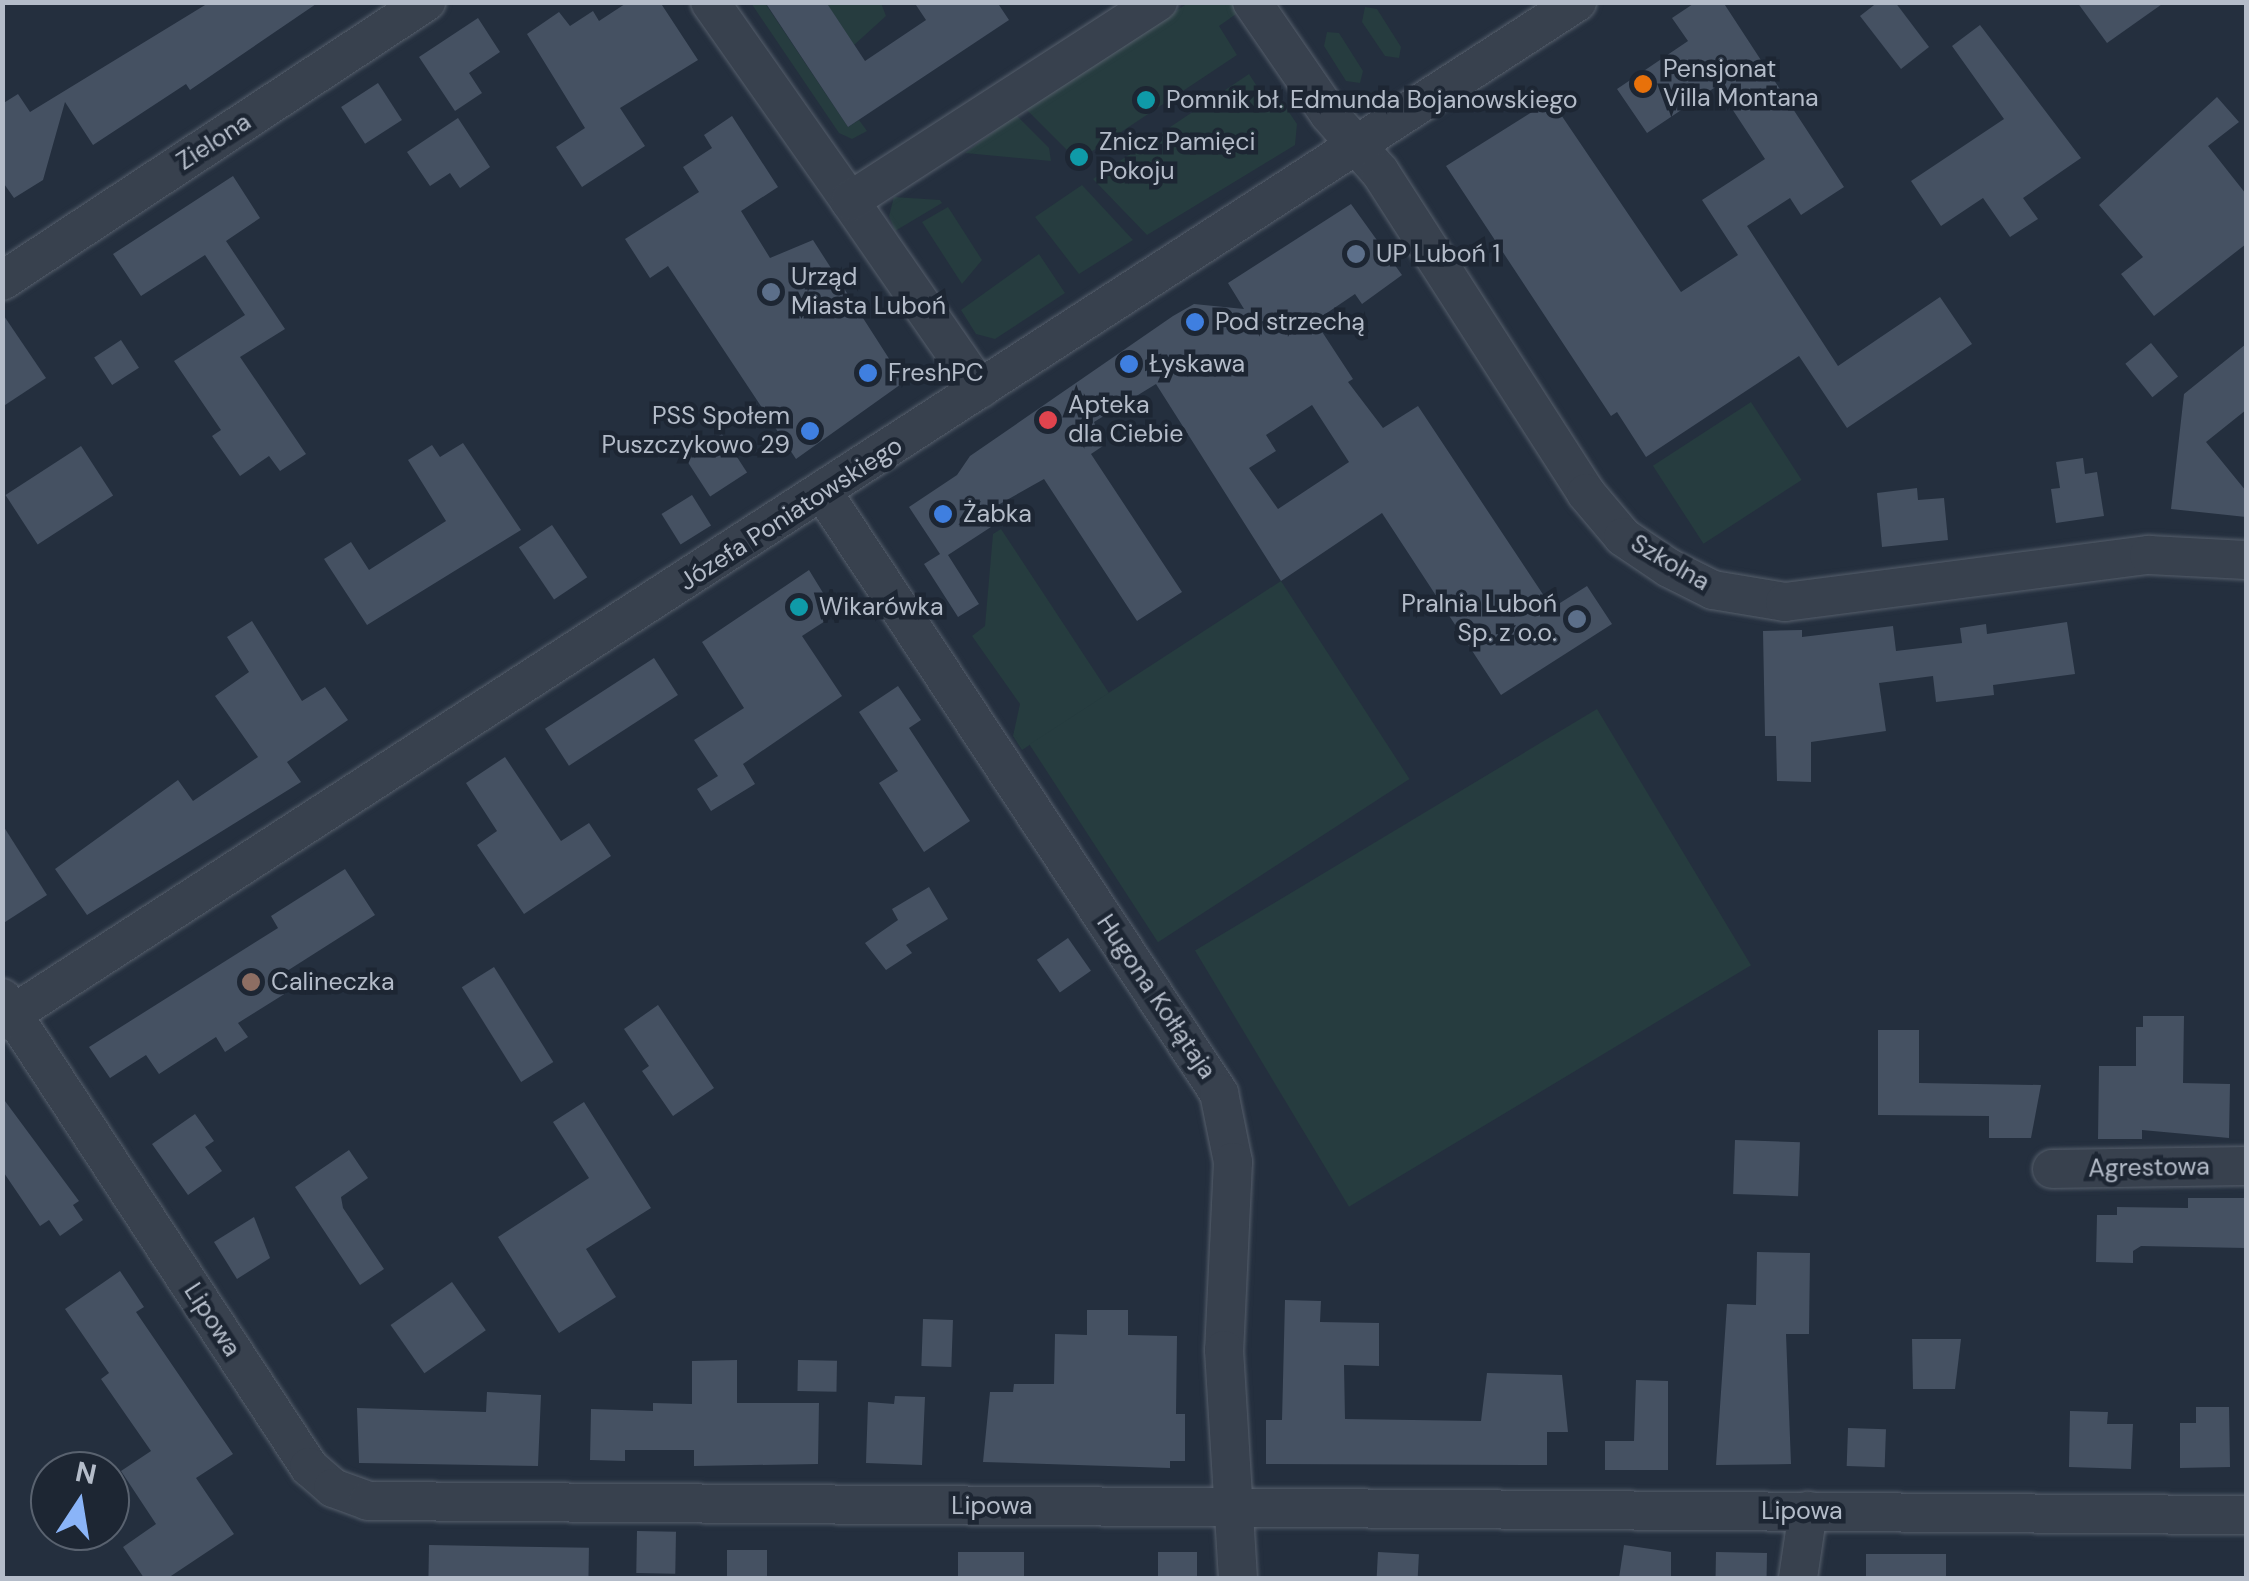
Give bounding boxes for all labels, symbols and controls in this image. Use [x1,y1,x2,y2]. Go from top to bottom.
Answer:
place label: Pensjonat Villa Montana [1663,55,1819,114]
marker: Pensjonat Villa Montana [1632,73,1654,95]
place label: Pomnik bł. Edmunda Bojanowskiego [1166,85,1578,115]
marker: Pomnik bł. Edmunda Bojanowskiego [1135,89,1157,111]
street label: Zielona [171,107,257,177]
place label: Znicz Pamięci Pokoju [1099,128,1256,187]
marker: Znicz Pamięci Pokoju [1068,146,1090,168]
place label: UP Luboń 1 [1376,239,1500,269]
marker: UP Luboń 1 [1345,243,1367,265]
place label: Urząd Miasta Luboń [791,263,946,322]
marker: Urząd Miasta Luboń [760,281,782,303]
place label: Pod strzechą [1215,307,1365,337]
marker: Pod strzechą [1184,311,1206,333]
place label: Łyskawa [1149,349,1245,379]
marker: Łyskawa [1118,353,1140,375]
place label: FreshPC [888,358,984,388]
marker: FreshPC [857,362,879,384]
place label: Apteka dla Ciebie [1068,391,1183,450]
place label: PSS Społem Puszczykowo 29 [602,402,790,461]
marker: Apteka dla Ciebie [1037,409,1059,431]
marker: PSS Społem Puszczykowo 29 [799,420,821,442]
street label: Józefa Poniatowskiego [674,431,908,597]
place label: Żabka [963,499,1032,529]
marker: Żabka [932,503,954,525]
street label: Szkolna [1625,529,1715,597]
place label: Pralnia Luboń Sp. z o.o. [1401,590,1557,649]
place label: Wikarówka [819,592,944,622]
marker: Wikarówka [788,596,810,618]
marker: Pralnia Luboń Sp. z o.o. [1566,608,1588,630]
street label: Hugona Kołłątaja [1090,909,1222,1085]
place label: Calineczka [271,967,394,997]
marker: Calineczka [240,971,262,993]
street label: Agrestowa [2088,1152,2210,1184]
street label: Lipowa [177,1278,247,1362]
north arrow [30,1451,130,1551]
text: N [72,1453,100,1493]
street label: Lipowa [951,1491,1033,1521]
street label: Lipowa [1761,1496,1843,1526]

